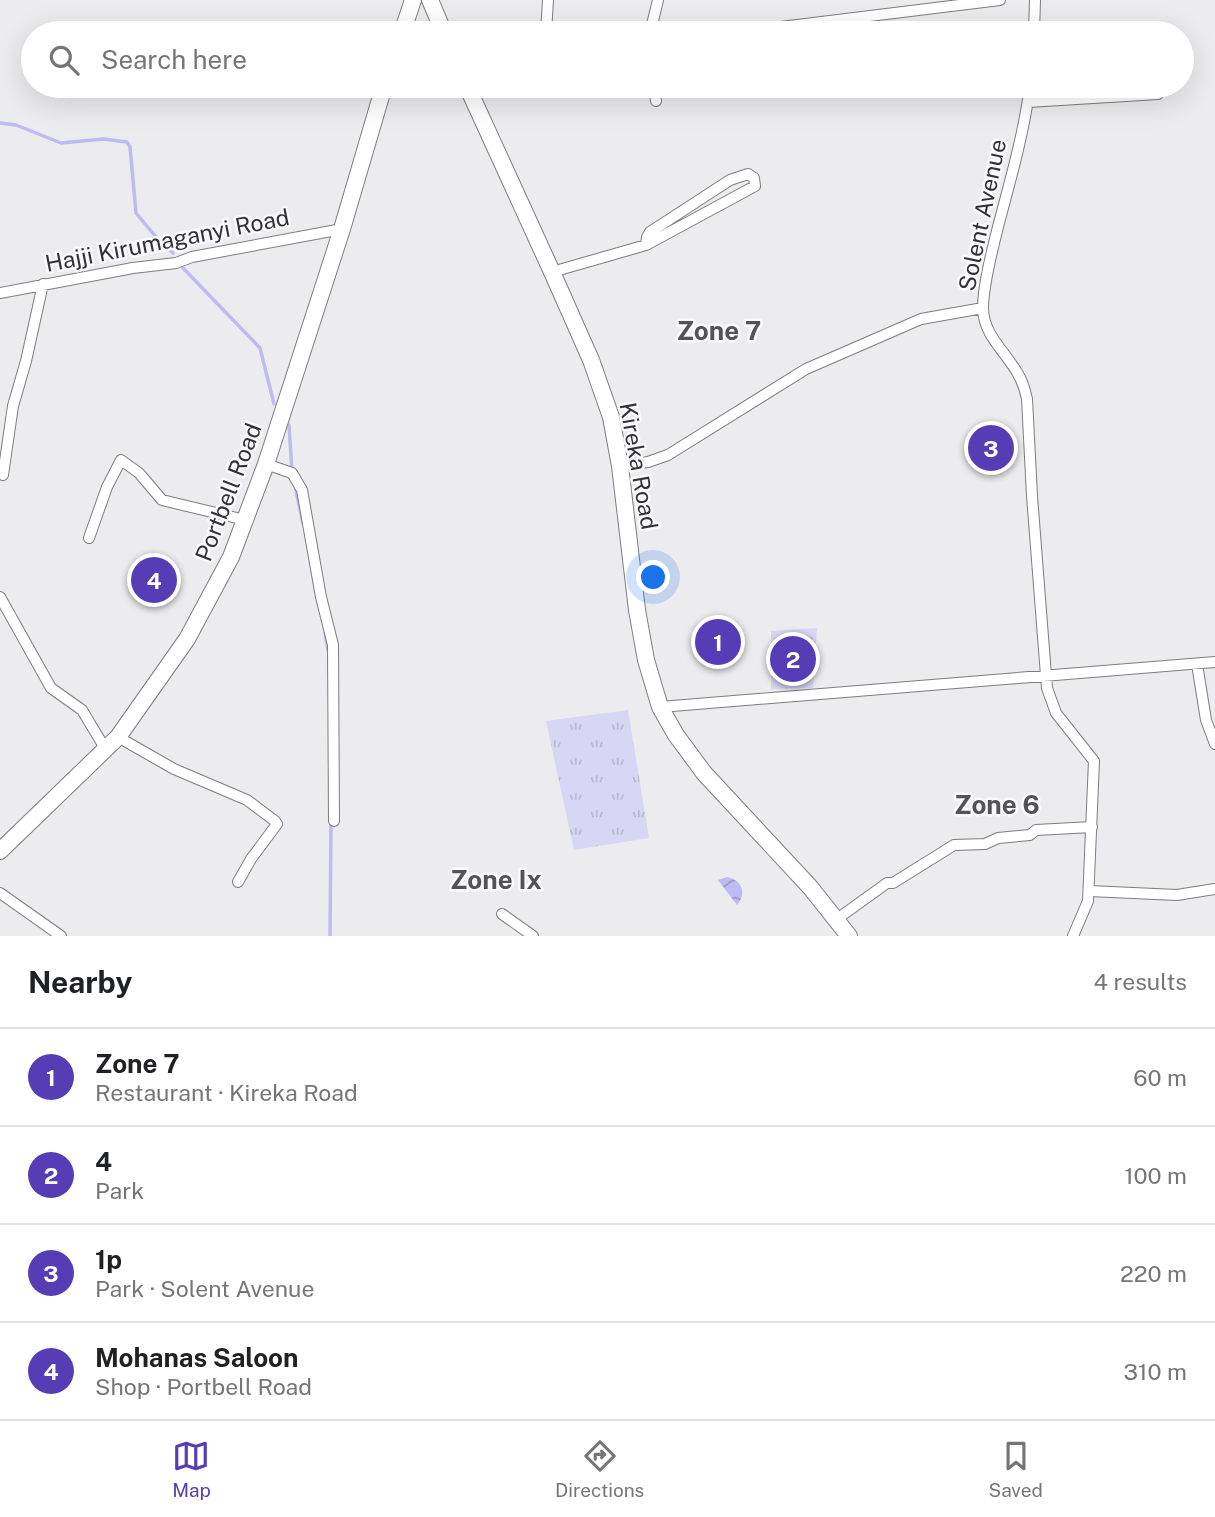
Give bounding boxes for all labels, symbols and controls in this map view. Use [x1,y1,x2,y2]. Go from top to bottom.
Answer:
search box [21,21,1194,98]
icon: search [45,41,83,79]
text: Search here [101,44,247,75]
street label: Solent Avenue [953,137,1011,293]
street label: Hajji Kirumaganyi Road [43,203,291,277]
district label: Zone 7 [677,315,761,346]
street label: Kireka Road [615,400,663,532]
street label: Portbell Road [189,419,267,565]
pin: 3 [968,422,1014,474]
pin: 4 [131,554,177,606]
your location [636,560,670,594]
pin: 1 [695,616,741,668]
pin: 2 [770,633,816,685]
district label: Zone 6 [954,789,1040,820]
district label: Zone Ix [450,864,542,895]
text: Nearby [28,964,132,1000]
text: 4 results [1093,968,1187,995]
text: Zone 7 [95,1048,180,1079]
text: 1 [46,1064,56,1091]
text: 60 m [1133,1064,1187,1091]
text: Restaurant · Kireka Road [95,1079,358,1106]
text: 4 [95,1146,112,1177]
text: 2 [44,1162,58,1189]
text: 100 m [1124,1162,1187,1189]
text: Park [95,1177,144,1204]
text: 1p [95,1244,122,1275]
text: 3 [43,1260,59,1287]
text: 220 m [1120,1260,1187,1287]
text: Park · Solent Avenue [95,1275,315,1302]
text: Mohanas Saloon [95,1342,298,1373]
text: 4 [43,1358,59,1385]
text: 310 m [1124,1358,1187,1385]
text: Shop · Portbell Road [95,1373,312,1400]
tab: Map [172,1437,211,1501]
tab: Directions [555,1437,644,1501]
tab: Saved [989,1437,1043,1501]

